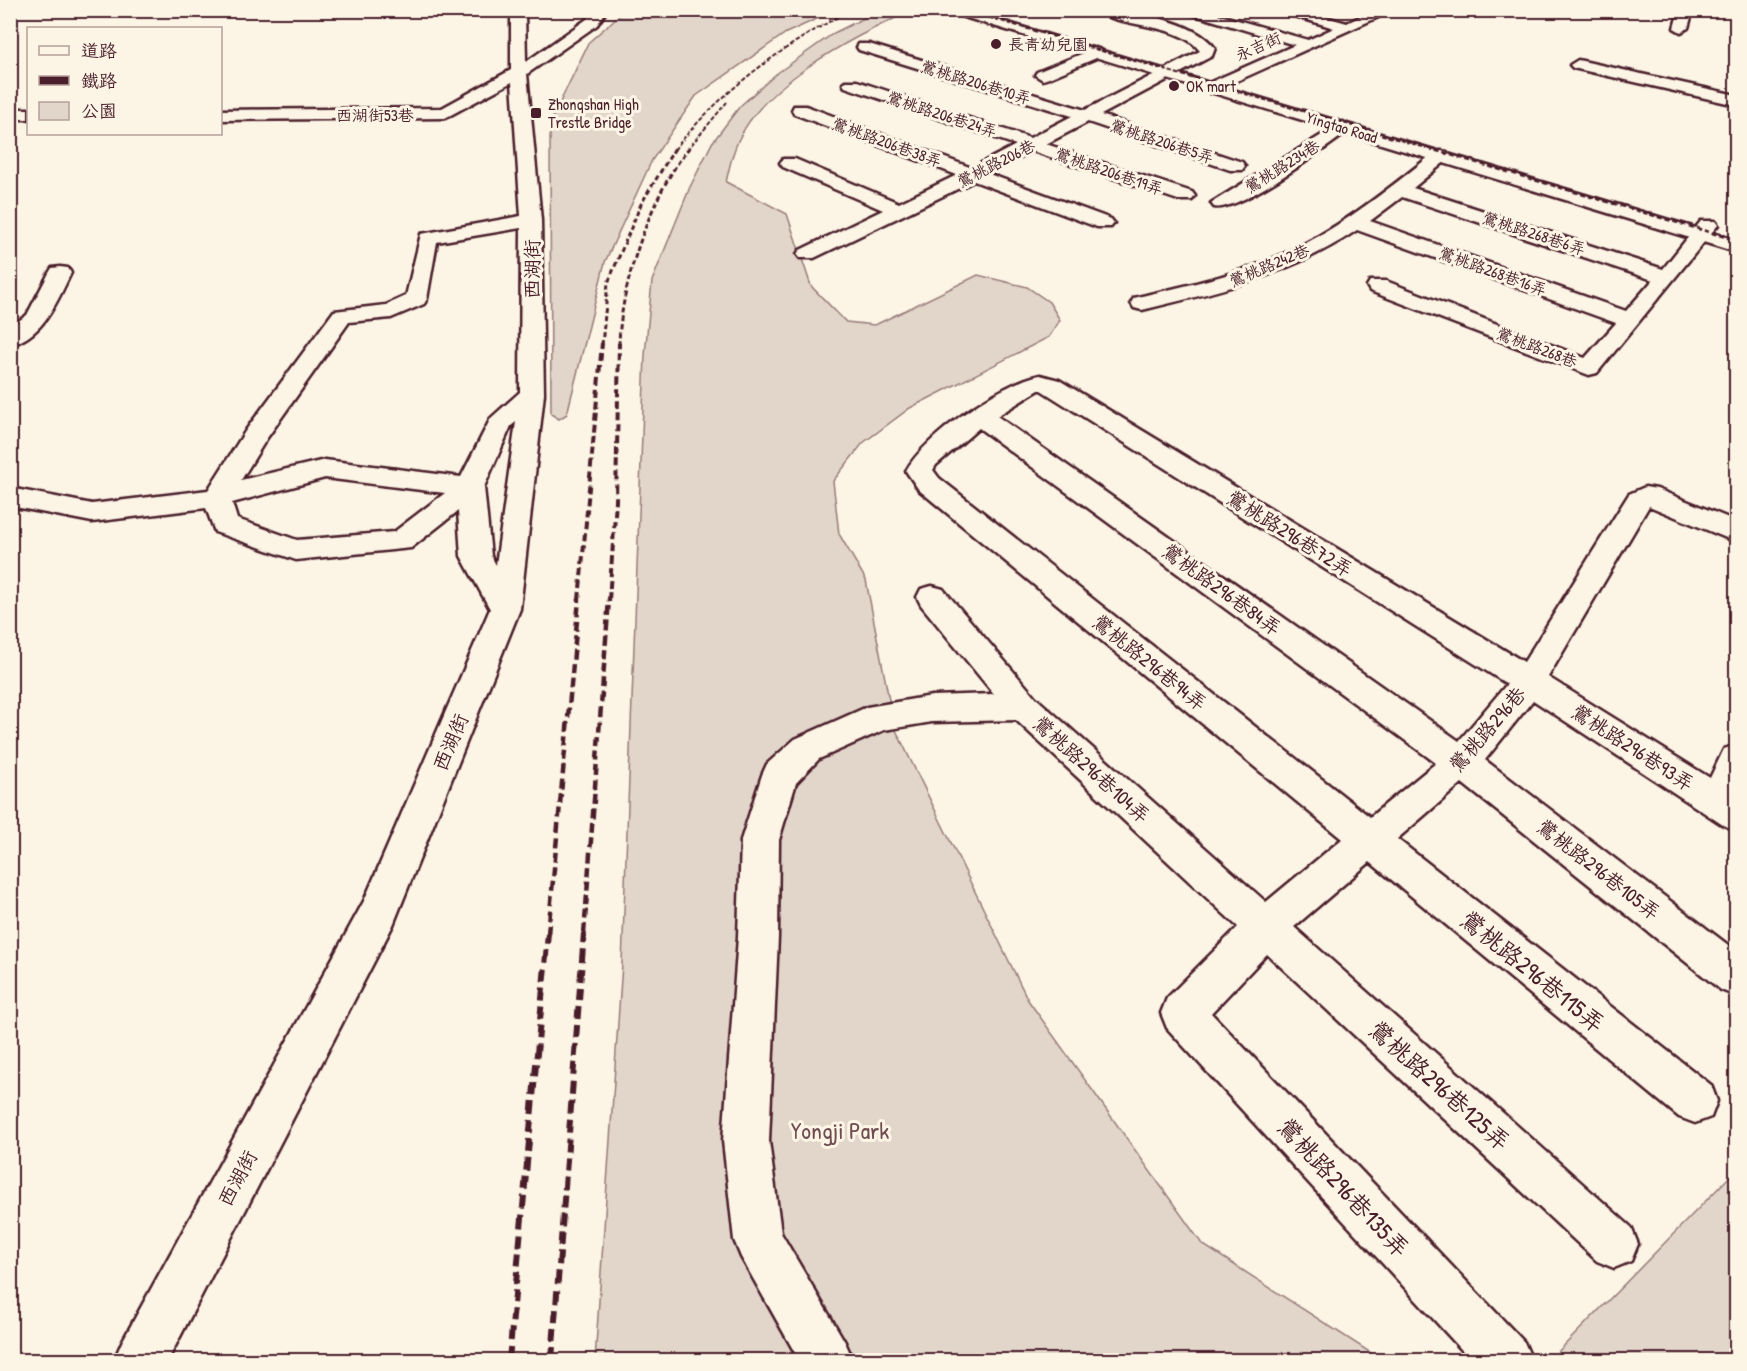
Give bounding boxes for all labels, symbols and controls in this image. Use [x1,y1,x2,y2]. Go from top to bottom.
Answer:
street label: 永吉街 [1232,26,1284,66]
legend [27,27,222,135]
place label: 長青幼兒園 [1008,33,1088,55]
marker: 長青幼兒園 [989,37,1003,51]
text: 道路 [81,38,117,63]
street label: 鶯桃路206巷10弄 [918,55,1034,109]
text: 鐵路 [81,68,117,93]
place label: OK mart [1186,75,1236,97]
marker: OK mart [1167,79,1181,93]
street label: 鶯桃路206巷24弄 [884,86,1000,142]
place label: Zhongshan High Trestle Bridge [548,93,639,133]
text: 公園 [81,98,117,123]
street label: 西湖街53巷 [336,104,414,126]
marker: Zhongshan High Trestle Bridge [529,106,543,120]
street label: Yingtao Road [1304,106,1380,148]
street label: 鶯桃路206巷38弄 [829,112,945,172]
street label: 鶯桃路206巷5弄 [1107,114,1217,168]
street label: 鶯桃路206巷 [953,134,1039,192]
street label: 鶯桃路234巷 [1240,134,1324,198]
street label: 鶯桃路206巷19弄 [1052,142,1166,200]
street label: 鶯桃路268巷6弄 [1480,206,1588,260]
street label: 鶯桃路242巷 [1226,238,1312,292]
street label: 西湖街 [518,239,545,299]
street label: 鶯桃路268巷16弄 [1436,241,1550,301]
street label: 鶯桃路268巷 [1493,322,1581,372]
street label: 鶯桃路296巷72弄 [1222,483,1358,583]
street label: 鶯桃路296巷84弄 [1157,537,1287,641]
street label: 鶯桃路296巷94弄 [1087,608,1213,716]
street label: 鶯桃路296巷 [1442,680,1532,777]
street label: 鶯桃路296巷93弄 [1567,697,1699,797]
street label: 西湖街 [426,709,474,775]
street label: 鶯桃路296巷104弄 [1028,709,1156,829]
street label: 鶯桃路296巷105弄 [1532,812,1666,926]
street label: 鶯桃路296巷115弄 [1454,903,1612,1039]
street label: 鶯桃路296巷125弄 [1363,1013,1517,1157]
street label: 鶯桃路296巷135弄 [1271,1111,1417,1263]
park label: Yongji Park [791,1114,889,1146]
street label: 西湖街 [211,1145,263,1211]

